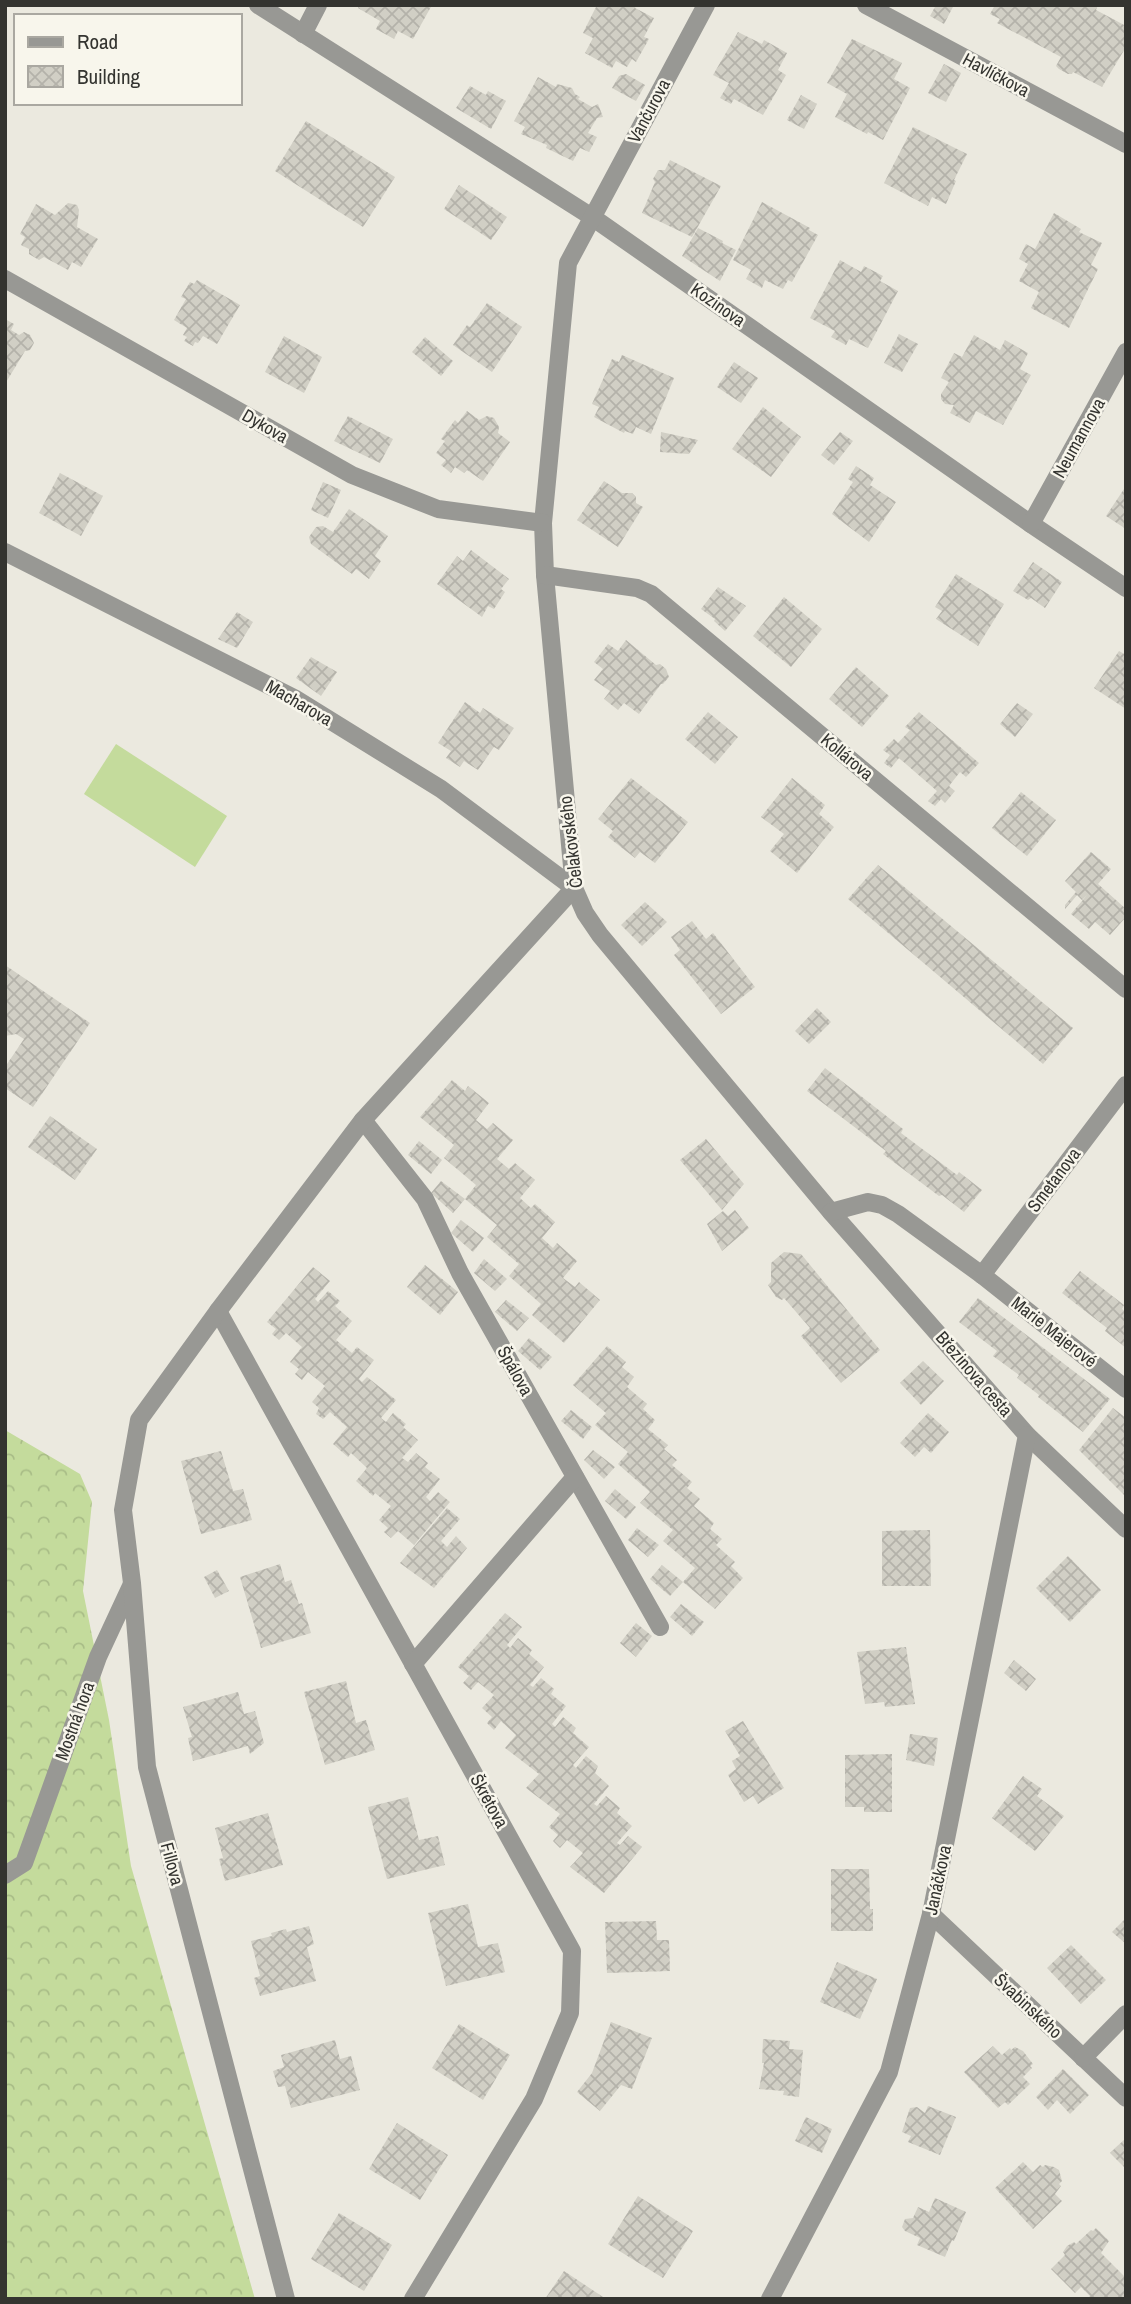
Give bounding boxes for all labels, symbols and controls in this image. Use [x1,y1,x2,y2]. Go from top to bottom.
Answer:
legend [14,14,242,105]
text: Road [77,27,118,56]
street label: Havlíčkova [958,47,1034,103]
text: Building [77,62,141,91]
street label: Vančurova [621,74,676,147]
street label: Kozinova [686,277,751,332]
street label: Neumannova [1046,393,1111,482]
street label: Dykova [238,402,293,449]
street label: Macharova [261,673,337,732]
street label: Kollárova [816,727,879,786]
street label: Čelakovského [552,795,589,890]
street label: Smetanova [1021,1142,1086,1217]
street label: Marie Majerové [1006,1290,1102,1373]
street label: Březinova cesta [930,1326,1019,1422]
street label: Špálova [492,1341,539,1400]
street label: Mostná hora [49,1678,100,1764]
street label: Škrétova [464,1769,514,1832]
street label: Fillova [155,1840,190,1888]
street label: Janáčkova [918,1843,957,1917]
street label: Švabinského [989,1967,1068,2044]

